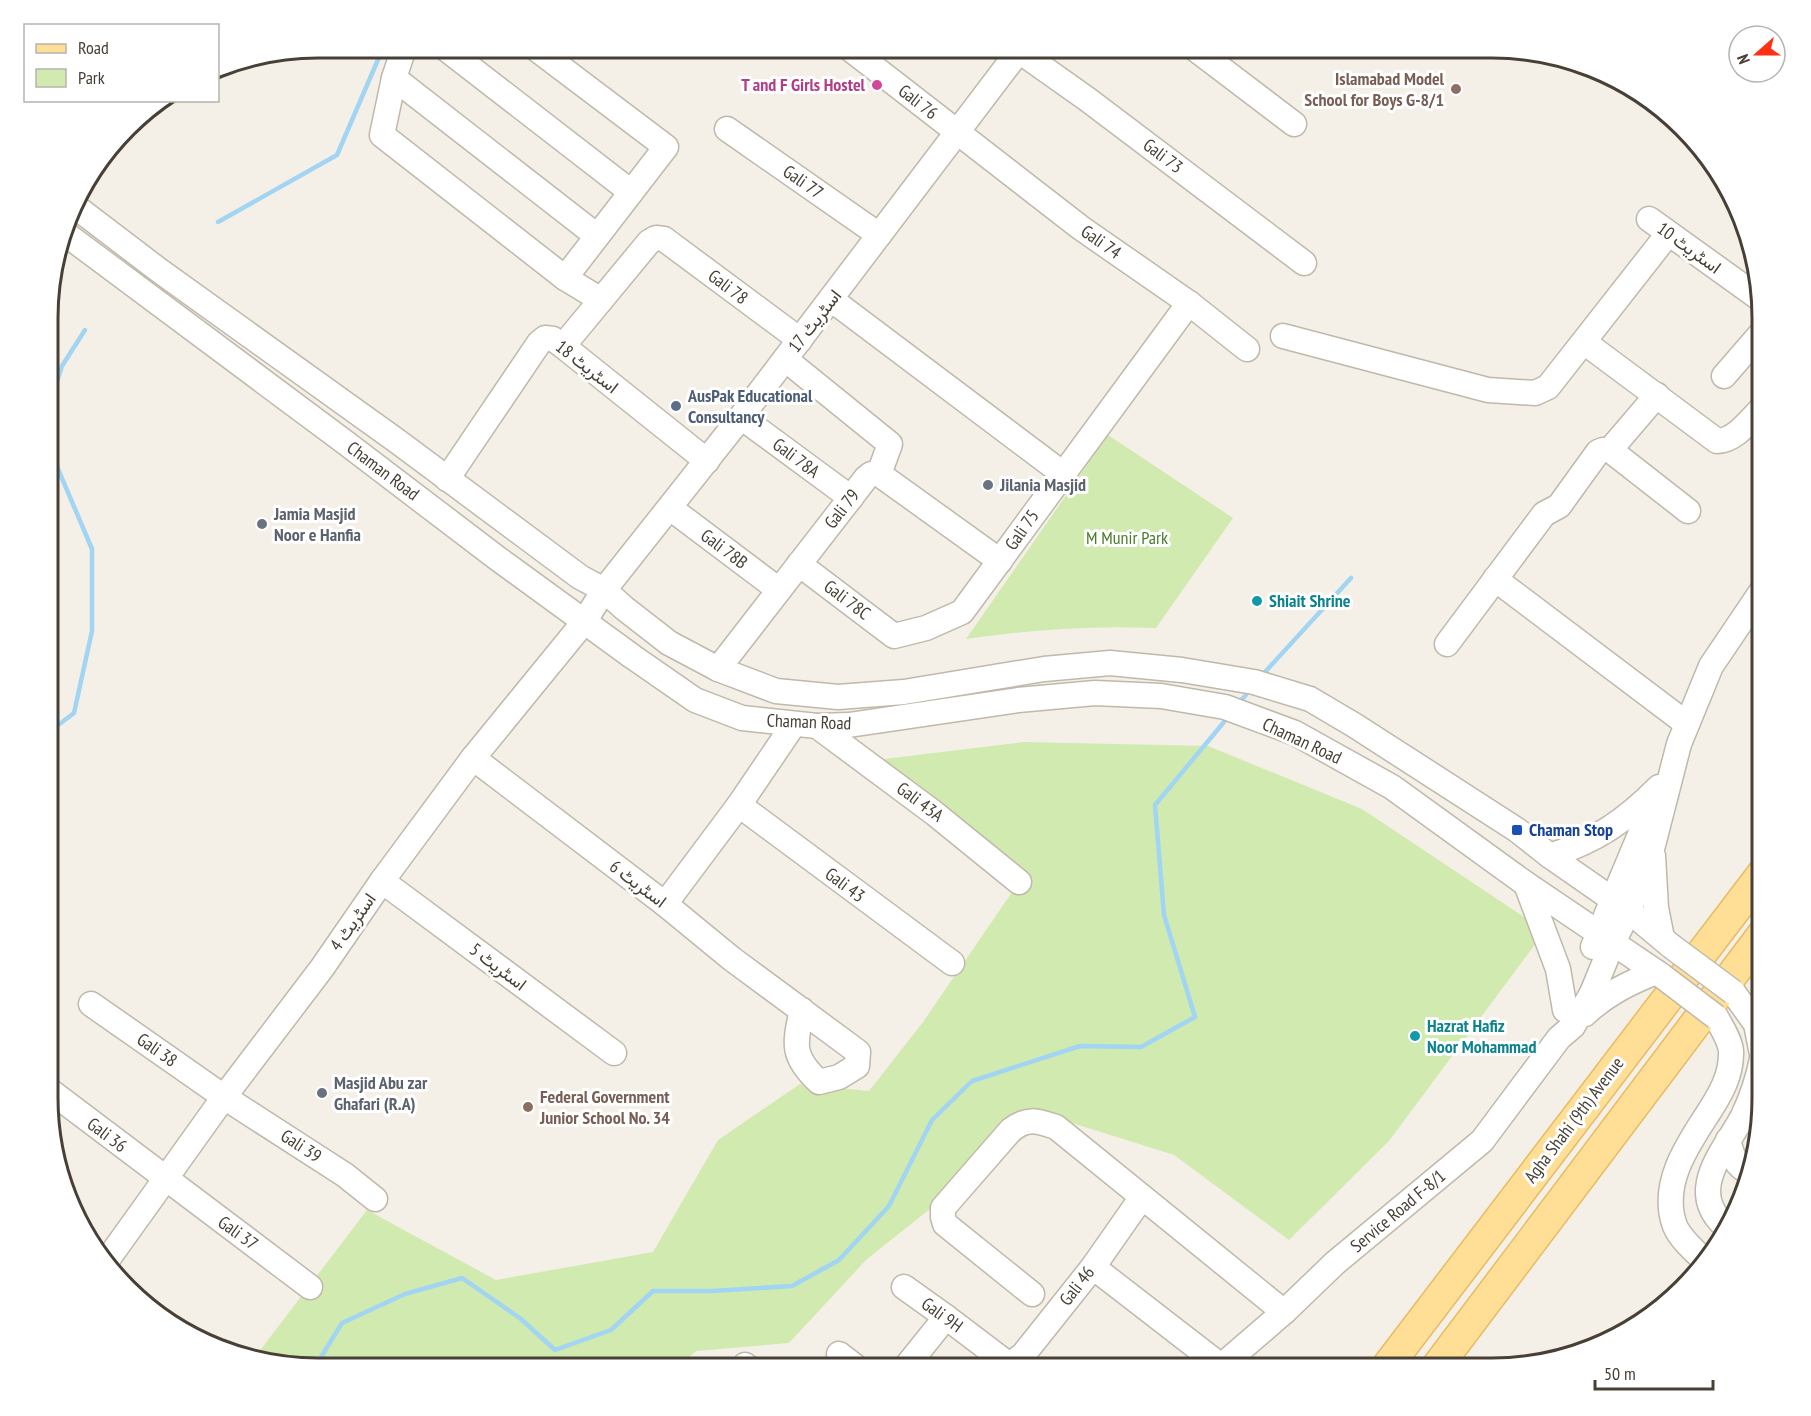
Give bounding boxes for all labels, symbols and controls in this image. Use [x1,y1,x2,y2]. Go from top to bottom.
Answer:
legend [24,24,219,102]
north arrow [1727,24,1787,84]
text: Road [78,36,109,59]
text: N [1732,52,1754,67]
text: Park [78,66,105,89]
place label: Islamabad Model School for Boys G-8/1 [1304,67,1445,111]
place label: T and F Girls Hostel [741,73,866,96]
marker: T and F Girls Hostel [870,78,884,92]
street label: Gali 76 [894,79,943,124]
marker: Islamabad Model School for Boys G-8/1 [1449,82,1463,96]
street label: Gali 73 [1139,133,1188,178]
street label: Gali 77 [779,160,828,204]
street label: اسٹریٹ 10 [1653,217,1726,279]
street label: Gali 74 [1077,220,1126,264]
street label: Gali 78 [704,264,753,309]
street label: اسٹریٹ 17 [783,285,846,357]
street label: اسٹریٹ 18 [551,335,623,398]
place label: AusPak Educational Consultancy [687,384,813,428]
marker: AusPak Educational Consultancy [669,399,683,413]
street label: Gali 78A [768,433,825,483]
street label: Chaman Road [343,436,424,505]
place label: Jilania Masjid [999,473,1086,496]
marker: Jilania Masjid [981,478,995,492]
street label: Gali 79 [819,484,864,533]
place label: Jamia Masjid Noor e Hanfia [273,502,361,546]
street label: Gali 75 [1000,505,1044,554]
marker: Jamia Masjid Noor e Hanfia [255,517,269,531]
street label: Gali 78B [696,524,752,574]
park label: M Munir Park [1086,526,1168,549]
street label: Gali 78C [819,575,875,625]
place label: Shiait Shrine [1269,589,1351,612]
marker: Shiait Shrine [1250,594,1264,608]
street label: Chaman Road [766,709,852,734]
street label: Chaman Road [1259,712,1345,769]
street label: Gali 43A [892,777,949,827]
place label: Chaman Stop [1529,818,1613,841]
marker: Chaman Stop [1510,823,1524,837]
street label: اسٹریٹ 6 [605,855,671,913]
street label: Gali 43 [821,862,870,907]
street label: اسٹریٹ 4 [324,888,381,955]
street label: اسٹریٹ 5 [465,938,531,996]
place label: Hazrat Hafiz Noor Mohammad [1427,1014,1537,1058]
street label: Gali 38 [133,1028,182,1072]
marker: Hazrat Hafiz Noor Mohammad [1408,1029,1422,1043]
street label: Agha Shahi (9th) Avenue [1519,1052,1628,1187]
place label: Masjid Abu zar Ghafari (R.A) [334,1071,428,1115]
place label: Federal Government Junior School No. 34 [539,1085,670,1129]
marker: Masjid Abu zar Ghafari (R.A) [315,1086,329,1100]
marker: Federal Government Junior School No. 34 [521,1100,535,1114]
street label: Gali 36 [83,1112,132,1157]
street label: Gali 39 [276,1124,326,1167]
street label: Service Road F-8/1 [1345,1164,1450,1257]
street label: Gali 37 [214,1210,263,1255]
street label: Gali 46 [1054,1261,1099,1310]
street label: Gali 9H [917,1292,968,1337]
scale bar [1595,1353,1714,1391]
text: 50 m [1604,1362,1636,1385]

